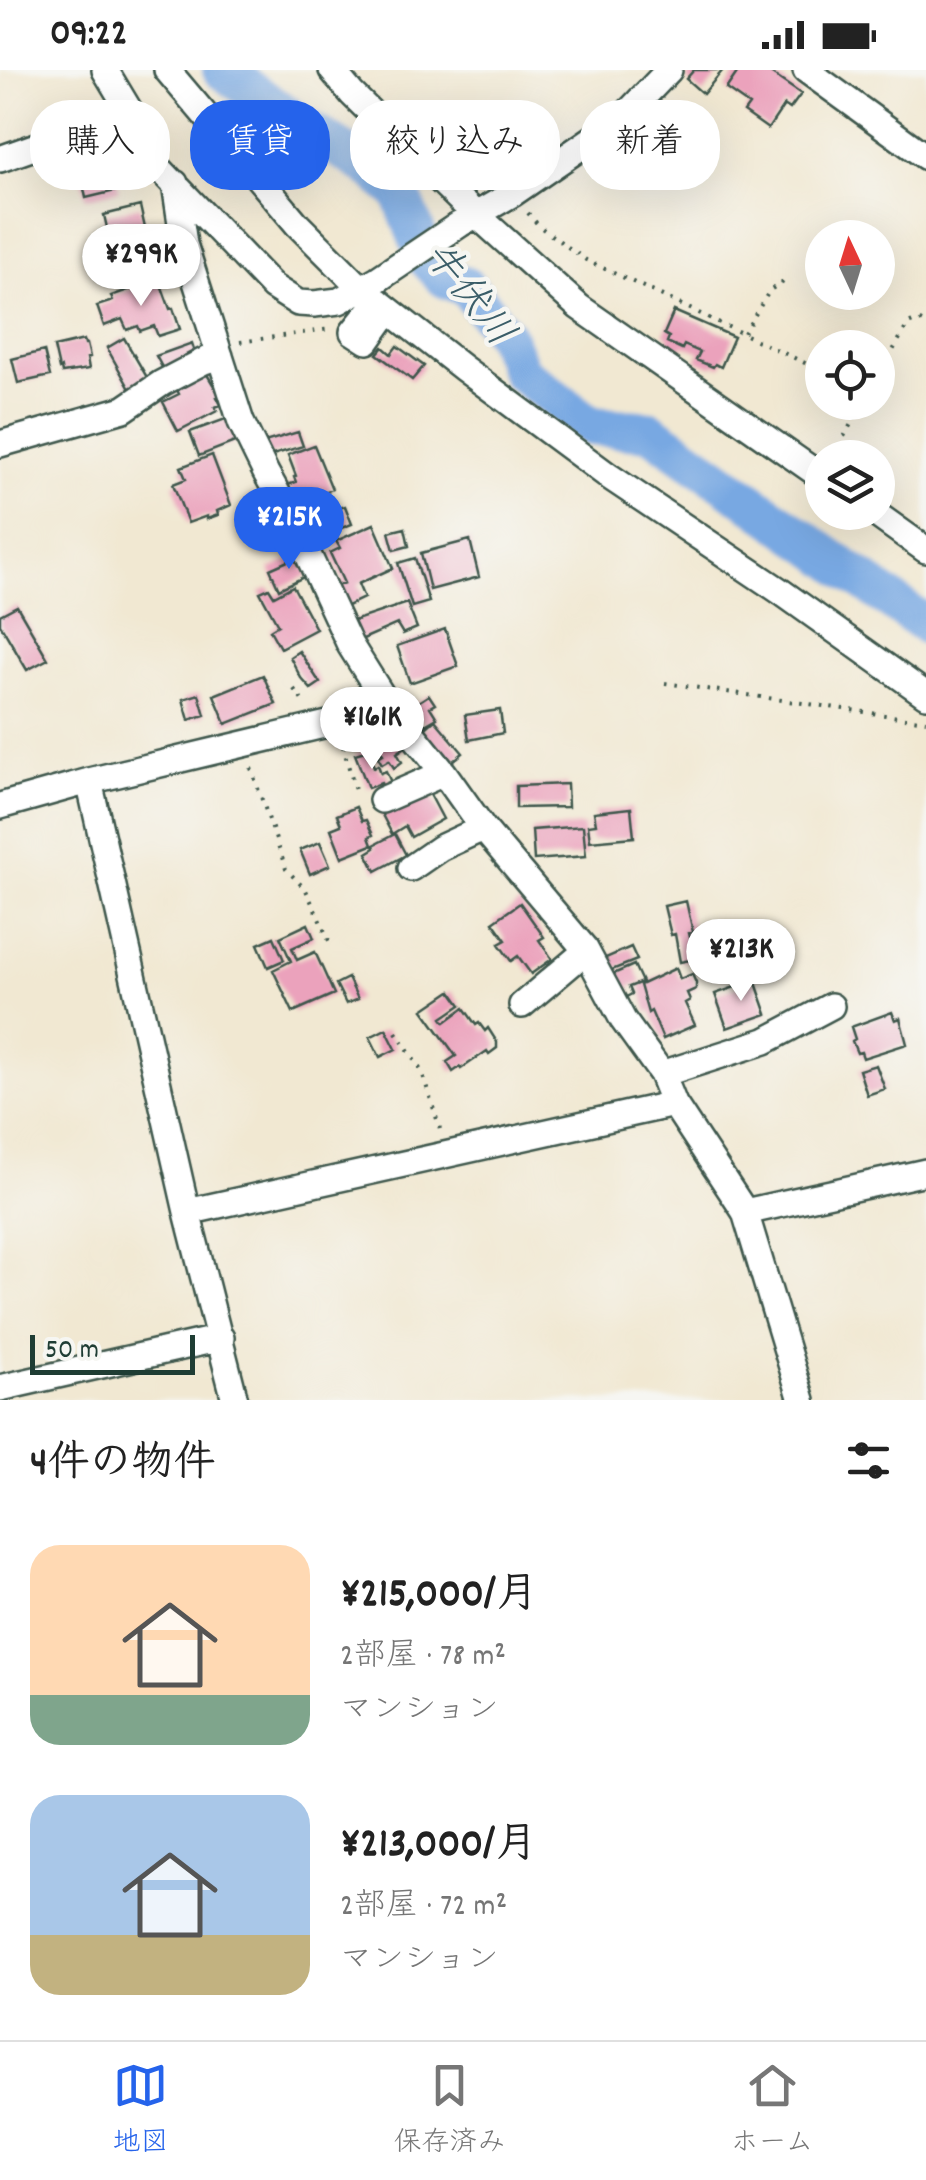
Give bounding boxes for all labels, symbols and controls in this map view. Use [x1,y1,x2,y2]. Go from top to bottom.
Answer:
text: 09:22 [50,8,128,63]
chip: 購入 [30,100,170,190]
chip: 賃貸 [190,100,330,190]
chip: 絞り込み [350,100,560,190]
chip: 新着 [580,100,720,190]
north arrow [805,220,895,310]
map controls [805,220,895,530]
pin: ¥299K [71,224,211,309]
water label: 牛伏川 [407,231,525,361]
text: ¥299K [104,233,178,279]
button: locate [805,330,895,420]
button: layers [805,440,895,530]
pin: ¥215K [219,487,359,572]
text: ¥215K [256,496,322,542]
pin: ¥161K [302,687,442,772]
text: ¥161K [342,696,402,742]
pin: ¥213K [671,919,811,1004]
text: ¥213K [708,928,774,974]
scale bar [30,1330,195,1374]
text: 50 m [45,1332,99,1372]
icon: filters [841,1433,896,1488]
text: 4件の物件 [30,1436,215,1496]
text: ¥215,000/月 [340,1567,538,1627]
icon: home [110,1585,230,1705]
text: 2部屋 · 78 m² [340,1635,506,1681]
text: マンション [340,1689,499,1735]
text: ¥213,000/月 [340,1817,537,1877]
icon: home [110,1835,230,1955]
text: 2部屋 · 72 m² [340,1885,507,1931]
text: マンション [340,1939,499,1985]
tab: 地図 [113,2058,169,2165]
tab: 保存済み [394,2058,506,2165]
tab: ホーム [731,2058,813,2165]

